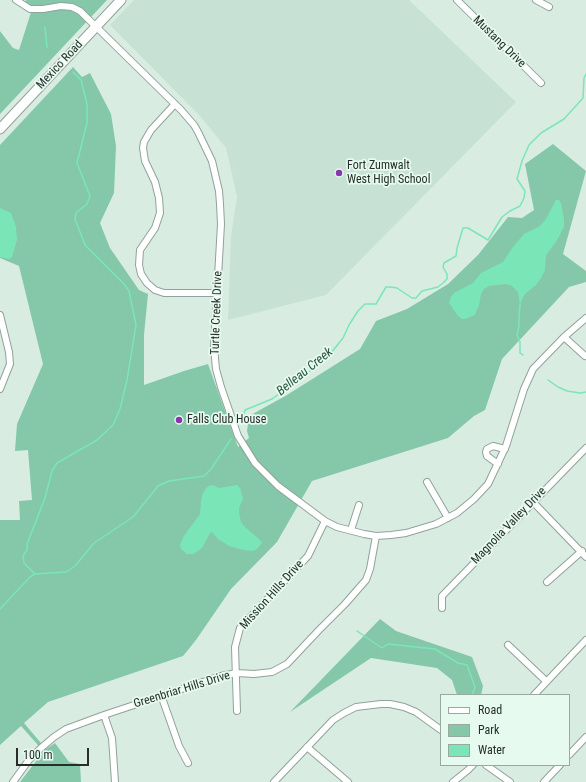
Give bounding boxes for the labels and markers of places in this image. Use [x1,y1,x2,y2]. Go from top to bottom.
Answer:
place label: Fort Zumwalt West High School [347,159,430,187]
marker: Fort Zumwalt West High School [334,168,344,178]
place label: Falls Club House [187,413,266,427]
marker: Falls Club House [174,415,184,425]

